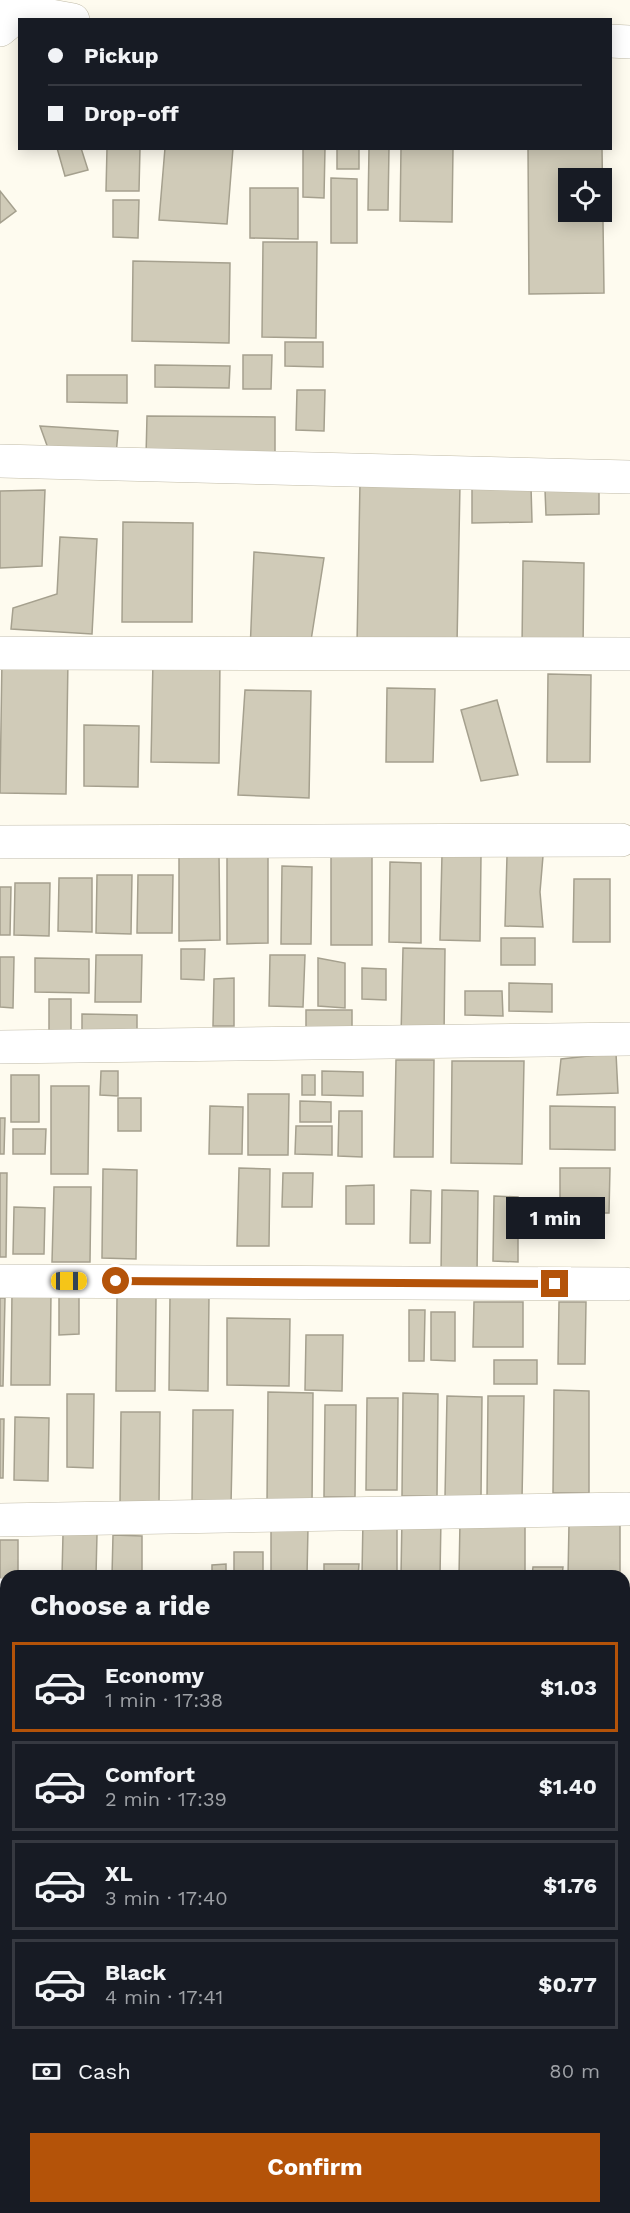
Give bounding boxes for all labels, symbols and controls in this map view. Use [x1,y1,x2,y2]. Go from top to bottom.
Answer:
text: Pickup [84,43,159,68]
text: Drop-off [84,101,179,126]
map controls [558,168,612,222]
button: locate [558,168,612,222]
callout: 1 min [506,1197,604,1239]
text: 1 min [530,1206,581,1230]
route start [102,1267,129,1294]
route end [541,1270,568,1297]
car [51,1272,87,1290]
text: Choose a ride [30,1590,210,1622]
icon: car [33,1660,87,1714]
text: Economy [105,1663,204,1688]
text: $1.03 [540,1675,597,1700]
text: 1 min · 17:38 [105,1688,223,1712]
icon: car [33,1759,87,1813]
text: Comfort [105,1762,195,1787]
text: $1.40 [539,1774,597,1799]
text: 2 min · 17:39 [105,1787,227,1811]
icon: car [33,1858,87,1912]
text: XL [105,1861,133,1886]
text: $1.76 [543,1873,597,1898]
text: 3 min · 17:40 [105,1886,228,1910]
icon: car [33,1957,87,2011]
text: Black [105,1960,166,1985]
text: $0.77 [538,1972,597,1997]
text: 4 min · 17:41 [105,1985,223,2009]
icon: cash [30,2055,63,2088]
text: Cash [78,2059,131,2084]
text: 80 m [549,2059,600,2083]
button: Confirm [30,2133,600,2202]

